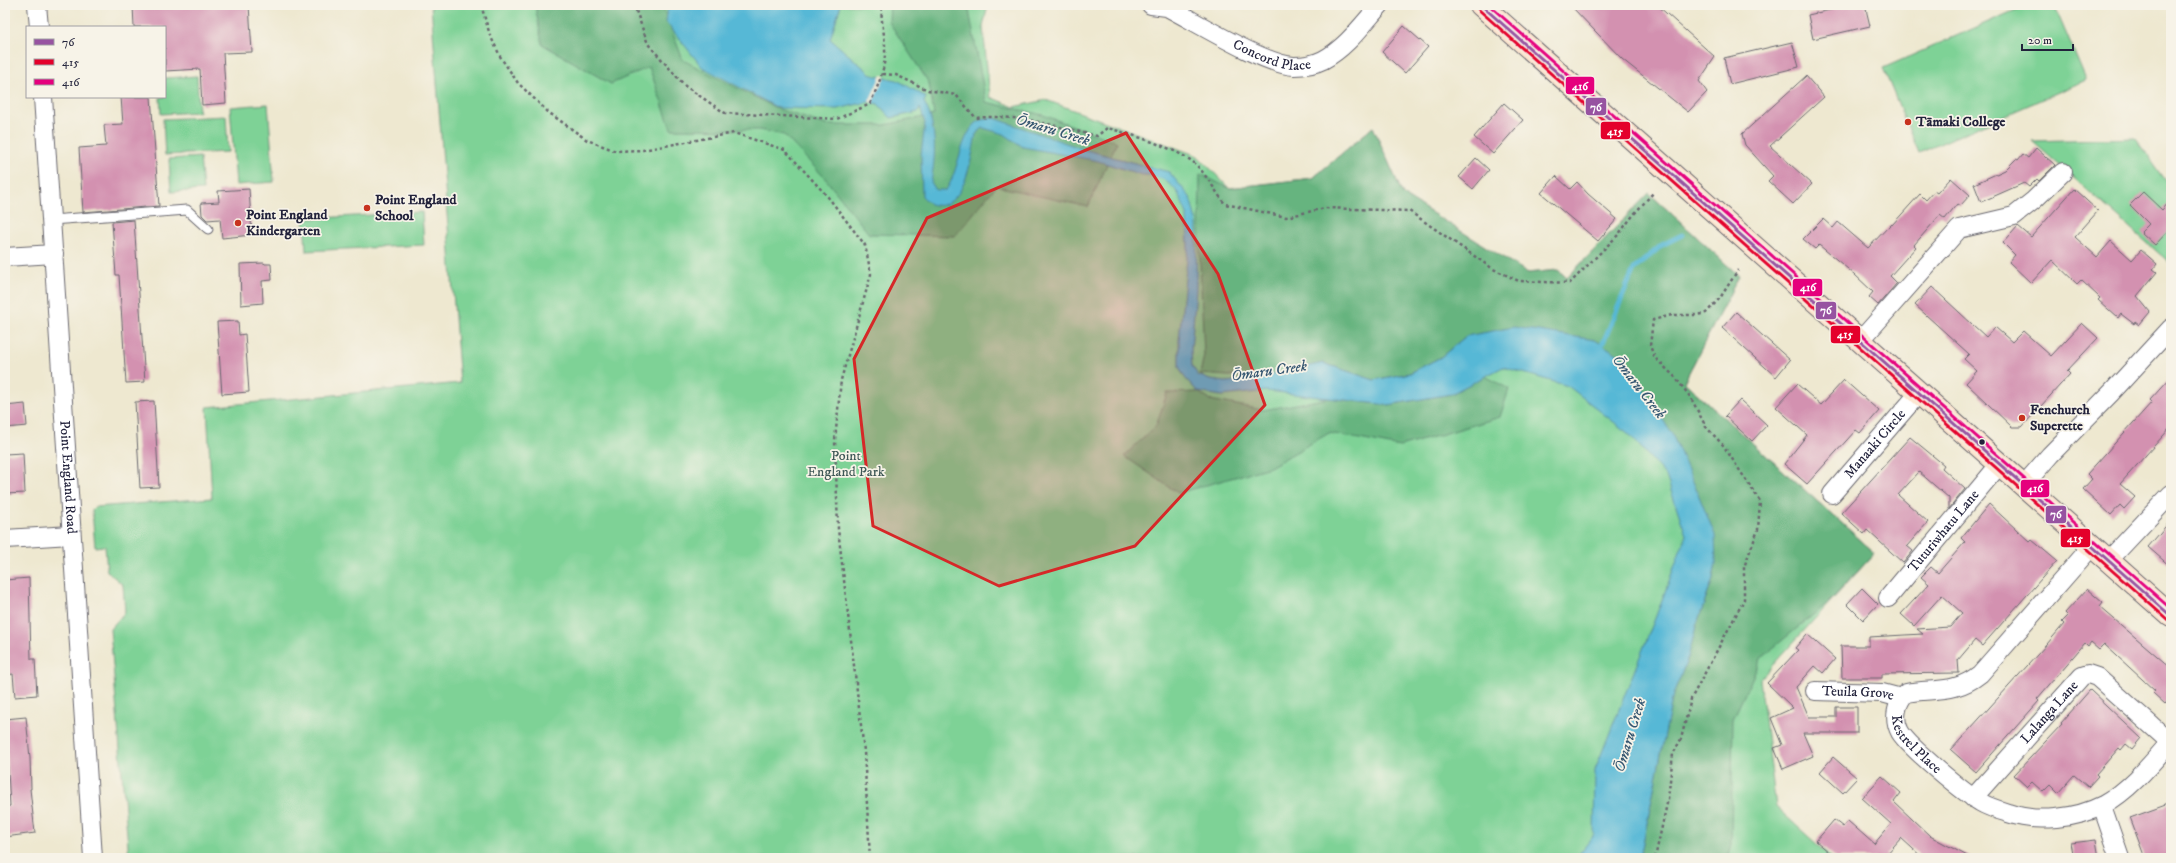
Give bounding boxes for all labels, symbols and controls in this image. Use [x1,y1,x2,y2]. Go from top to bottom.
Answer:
legend [26,26,166,98]
scale bar [2022,26,2073,52]
text: 20 m [2028,33,2052,48]
text: 76 [62,35,75,50]
street label: Concord Place [1230,36,1313,75]
text: 415 [62,55,79,70]
text: 416 [62,75,80,90]
line badge: 416 [1565,76,1595,95]
text: 416 [1571,80,1589,94]
line badge: 76 [1585,97,1607,116]
text: 76 [1590,101,1603,115]
water label: Ōmaru Creek [1014,110,1093,150]
place label: Tāmaki College [1915,113,2006,131]
marker: Tāmaki College [1903,117,1913,127]
line badge: 415 [1600,121,1631,140]
text: 415 [1606,125,1623,139]
place label: Point England School [375,191,457,225]
marker: Point England School [362,203,372,213]
place label: Point England Kindergarten [246,206,328,240]
marker: Point England Kindergarten [233,218,243,228]
line badge: 416 [1792,278,1823,297]
text: 416 [1799,281,1817,295]
line badge: 76 [1815,301,1837,320]
text: 76 [1820,304,1833,318]
line badge: 415 [1830,325,1861,344]
text: 415 [1836,328,1853,342]
water label: Ōmaru Creek [1608,351,1670,423]
water label: Ōmaru Creek [1230,356,1309,386]
place label: Fenchurch Superette [2030,401,2091,435]
street label: Manaaki Circle [1840,405,1910,482]
marker: Fenchurch Superette [2017,413,2027,423]
street label: Point England Road [55,420,81,534]
unlabelled marker [1977,437,1987,447]
park label: Point England Park [807,447,885,481]
line badge: 416 [2020,479,2050,498]
text: 416 [2026,482,2044,496]
street label: Tuturiwhatu Lane [1904,486,1983,576]
line badge: 76 [2045,505,2067,524]
text: 76 [2050,508,2063,522]
line badge: 415 [2060,528,2091,548]
text: 415 [2066,532,2083,546]
street label: Lalanga Lane [2017,677,2083,747]
street label: Teuila Grove [1822,682,1896,705]
water label: Ōmaru Creek [1610,695,1650,774]
street label: Kestrel Place [1887,714,1945,778]

